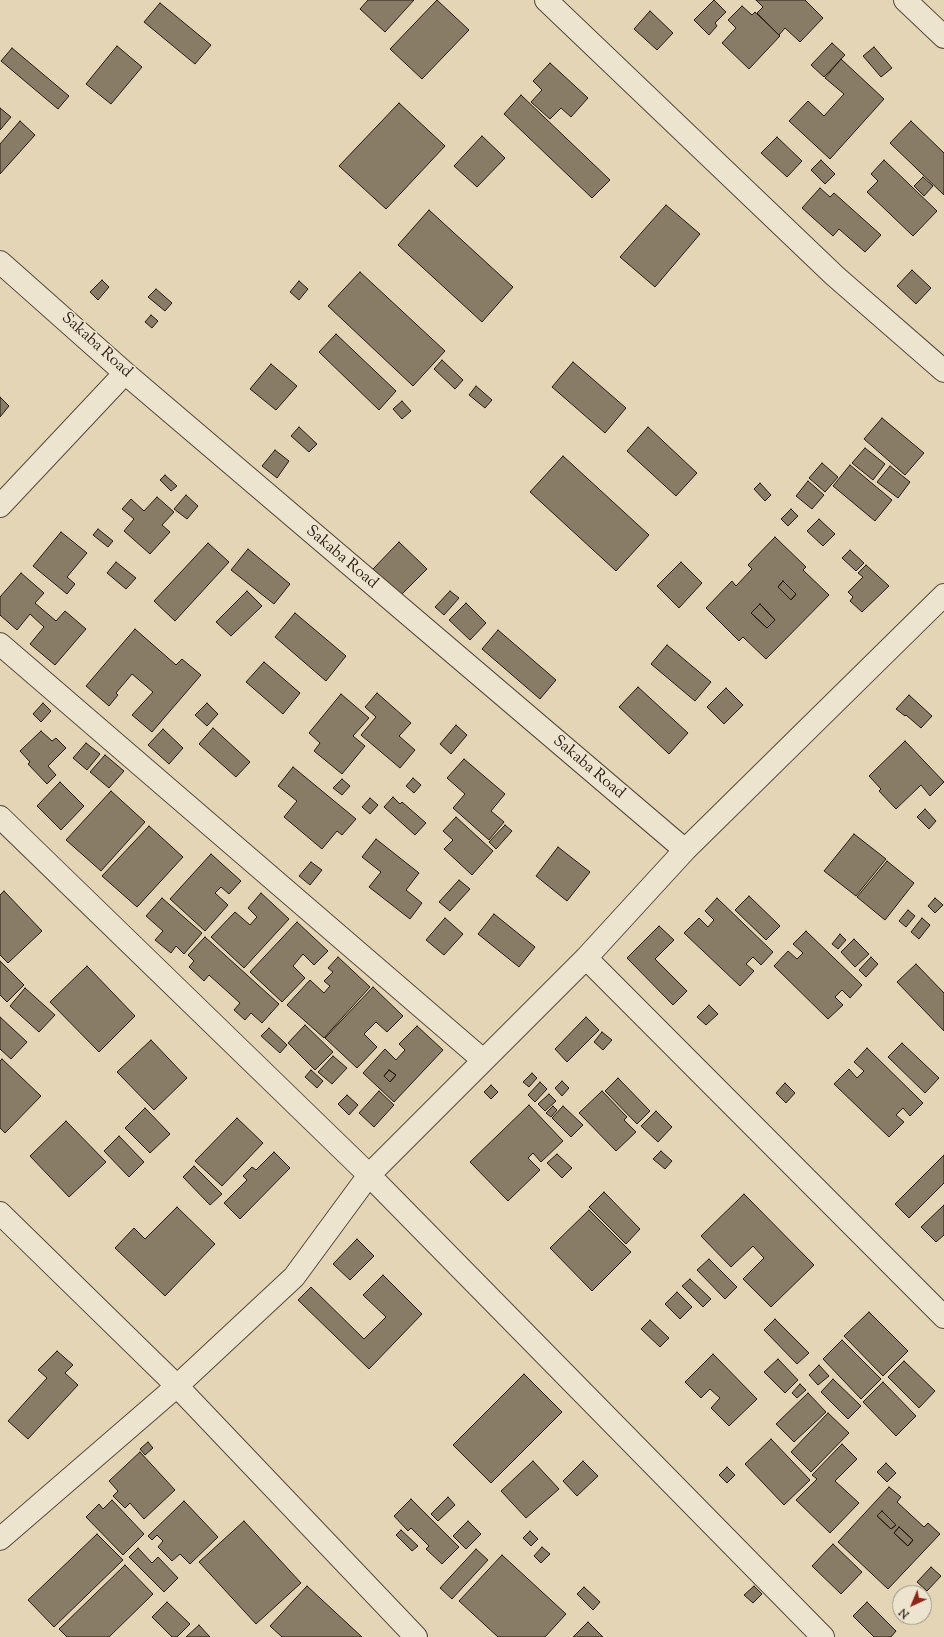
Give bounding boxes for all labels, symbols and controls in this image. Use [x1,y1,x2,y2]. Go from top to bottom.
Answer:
street label: Sakaba Road [57,309,135,383]
street label: Sakaba Road [301,522,381,594]
street label: Sakaba Road [548,732,628,804]
north arrow [892,1585,932,1625]
text: N [896,1604,913,1622]

